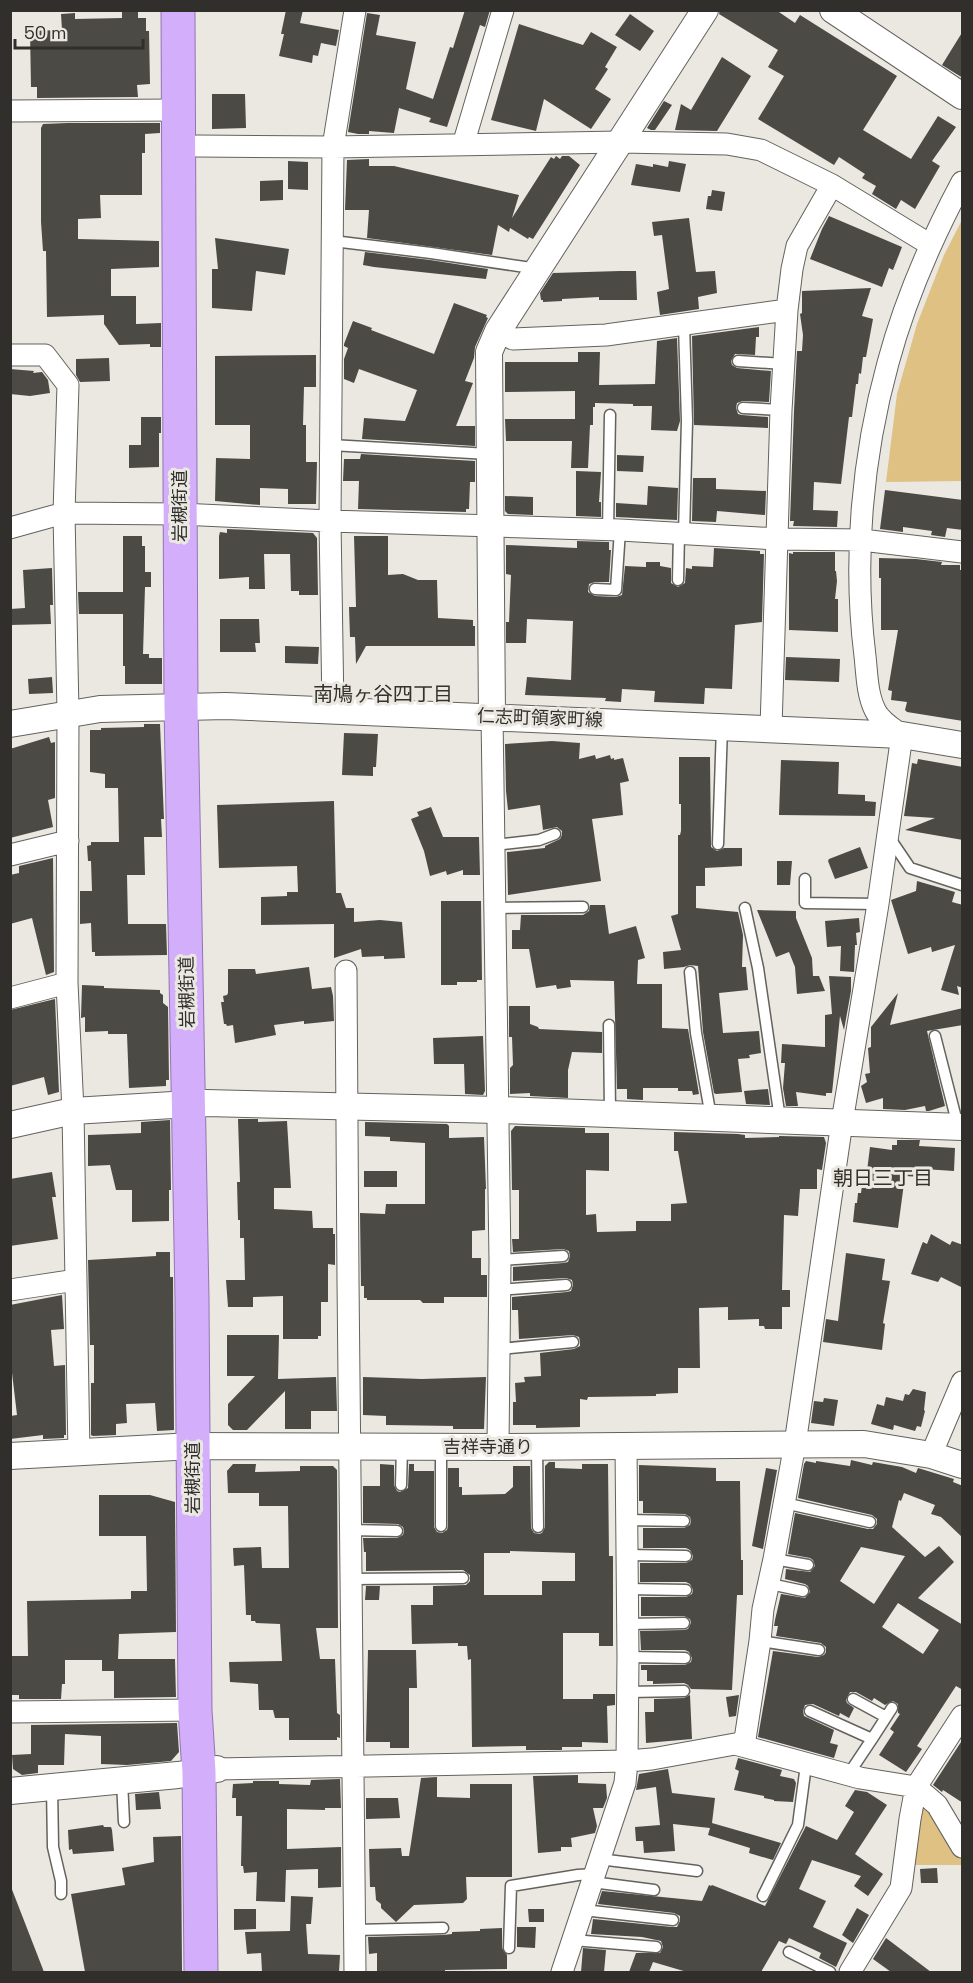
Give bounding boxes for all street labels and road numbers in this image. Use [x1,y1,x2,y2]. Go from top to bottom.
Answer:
street label: 岩槻街道 [168,470,191,542]
street label: 仁志町領家町線 [477,704,603,731]
street label: 岩槻街道 [174,956,199,1028]
street label: 吉祥寺通り [443,1435,533,1458]
street label: 岩槻街道 [181,1442,204,1514]

